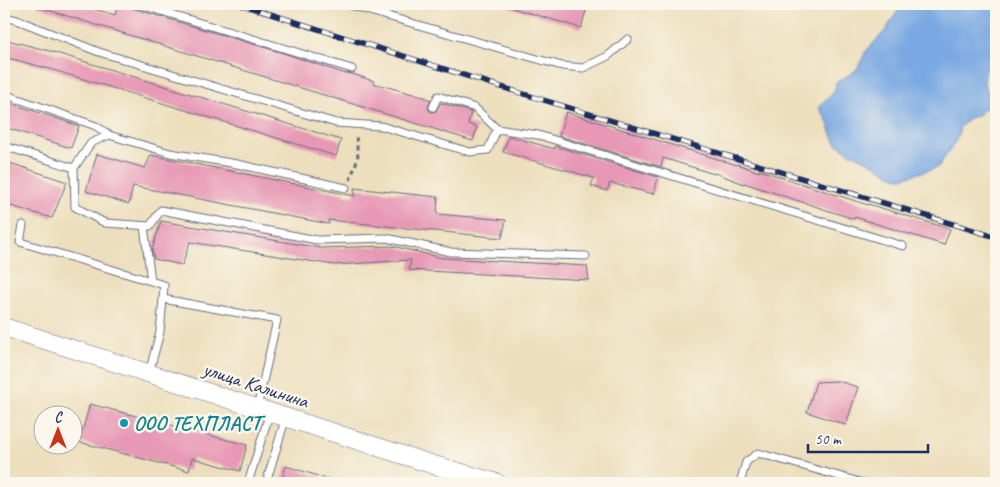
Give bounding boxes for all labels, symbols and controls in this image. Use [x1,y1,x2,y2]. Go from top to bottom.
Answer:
street label: улица Калинина [199,356,313,414]
north arrow [32,404,82,454]
text: С [55,409,64,426]
place label: ООО ТЕХПЛАСТ [134,411,266,436]
marker: ООО ТЕХПЛАСТ [118,417,130,429]
scale bar [808,422,928,454]
text: 50 m [815,430,842,449]

